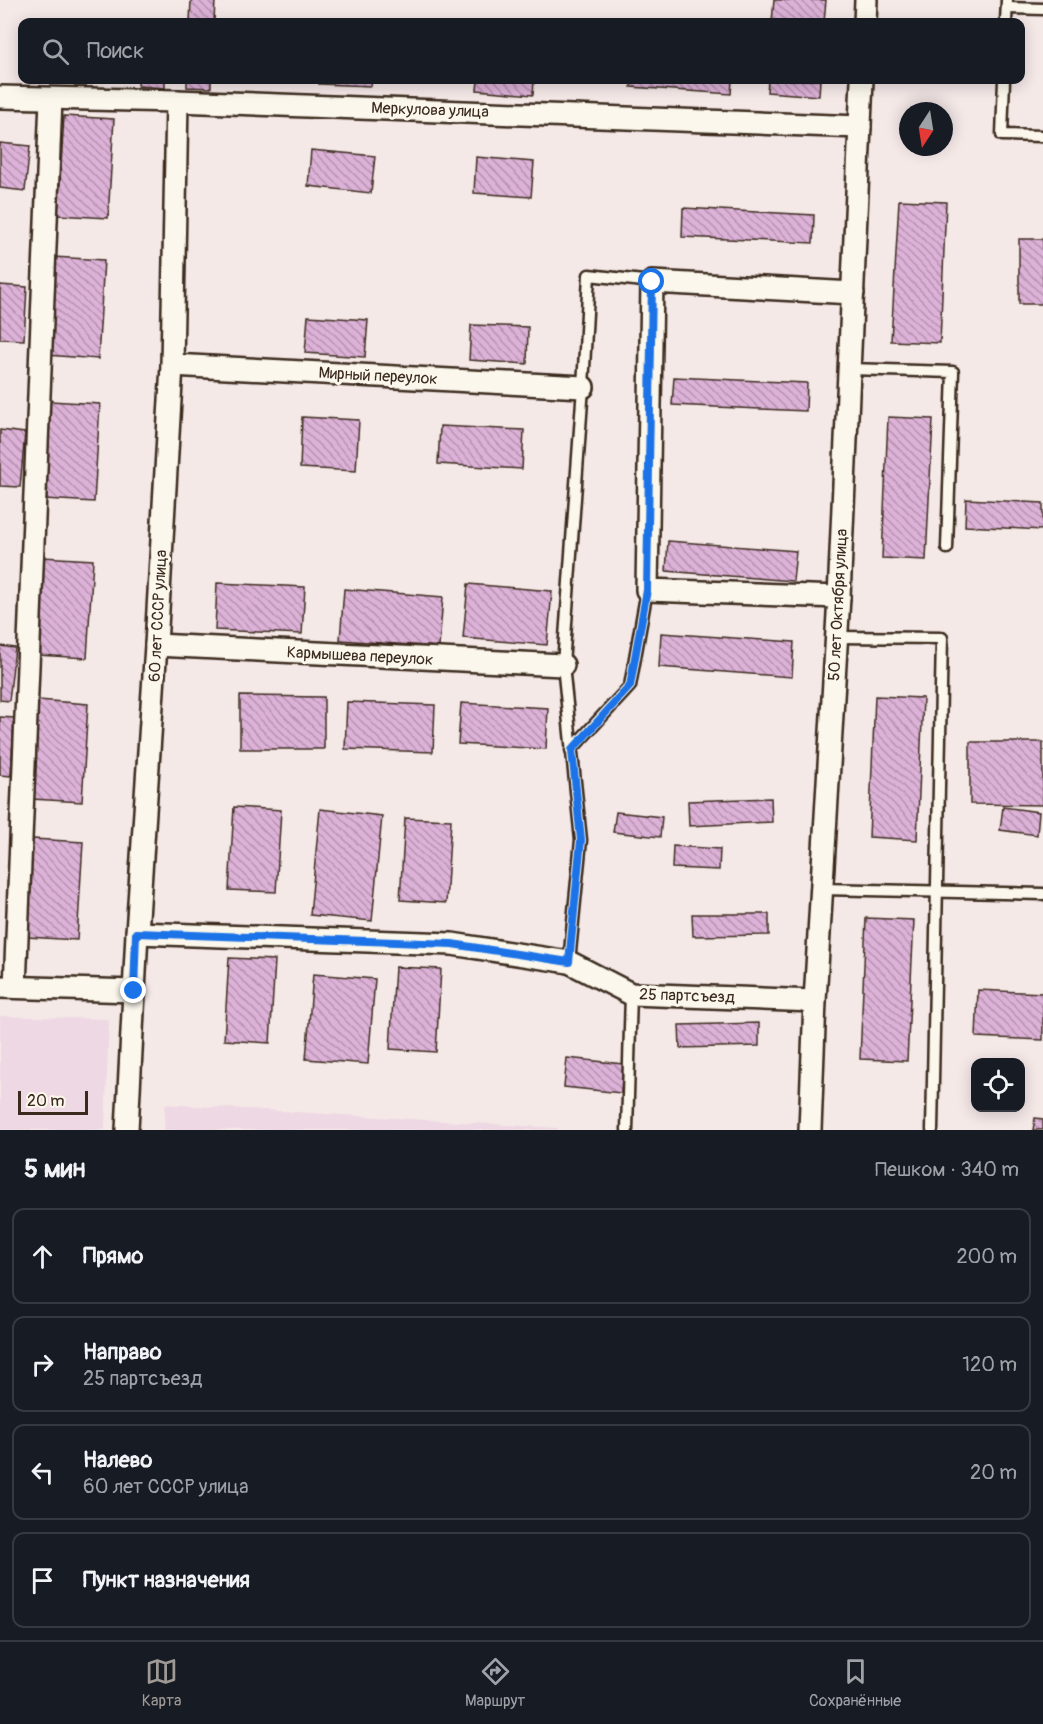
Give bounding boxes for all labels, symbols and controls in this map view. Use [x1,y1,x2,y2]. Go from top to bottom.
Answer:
search box [18,18,1025,84]
icon: search [39,35,72,68]
text: Поиск [87,37,144,65]
street label: Меркулова улица [371,98,489,122]
north arrow [899,102,953,156]
route start [638,268,664,294]
street label: Мирный переулок [318,363,438,389]
street label: 50 лет Октября улица [824,528,852,682]
street label: 60 лет СССР улица [145,549,171,683]
street label: Кармышева переулок [286,642,434,670]
route end [120,977,146,1003]
street label: 25 партсъезд [639,984,735,1008]
map controls [971,1058,1025,1112]
button: locate [971,1058,1025,1112]
scale bar [18,1088,88,1116]
text: 20 m [27,1091,65,1111]
text: 5 мин [24,1153,85,1185]
text: Пешком · 340 m [875,1157,1019,1182]
icon: ahead [26,1240,59,1273]
text: Прямо [83,1242,143,1270]
text: 200 m [956,1244,1017,1269]
text: Направо [83,1338,162,1366]
icon: right [26,1348,59,1381]
text: 120 m [962,1352,1017,1377]
text: 25 партсъезд [83,1366,202,1391]
text: Налево [83,1446,152,1474]
icon: left [26,1456,59,1489]
text: 20 m [970,1460,1017,1485]
text: 60 лет СССР улица [83,1474,248,1499]
icon: arrive [26,1564,59,1597]
text: Пункт назначения [83,1566,250,1594]
tab: Карта [142,1655,181,1711]
tab: Маршрут [465,1655,525,1711]
tab: Сохранённые [809,1655,901,1711]

